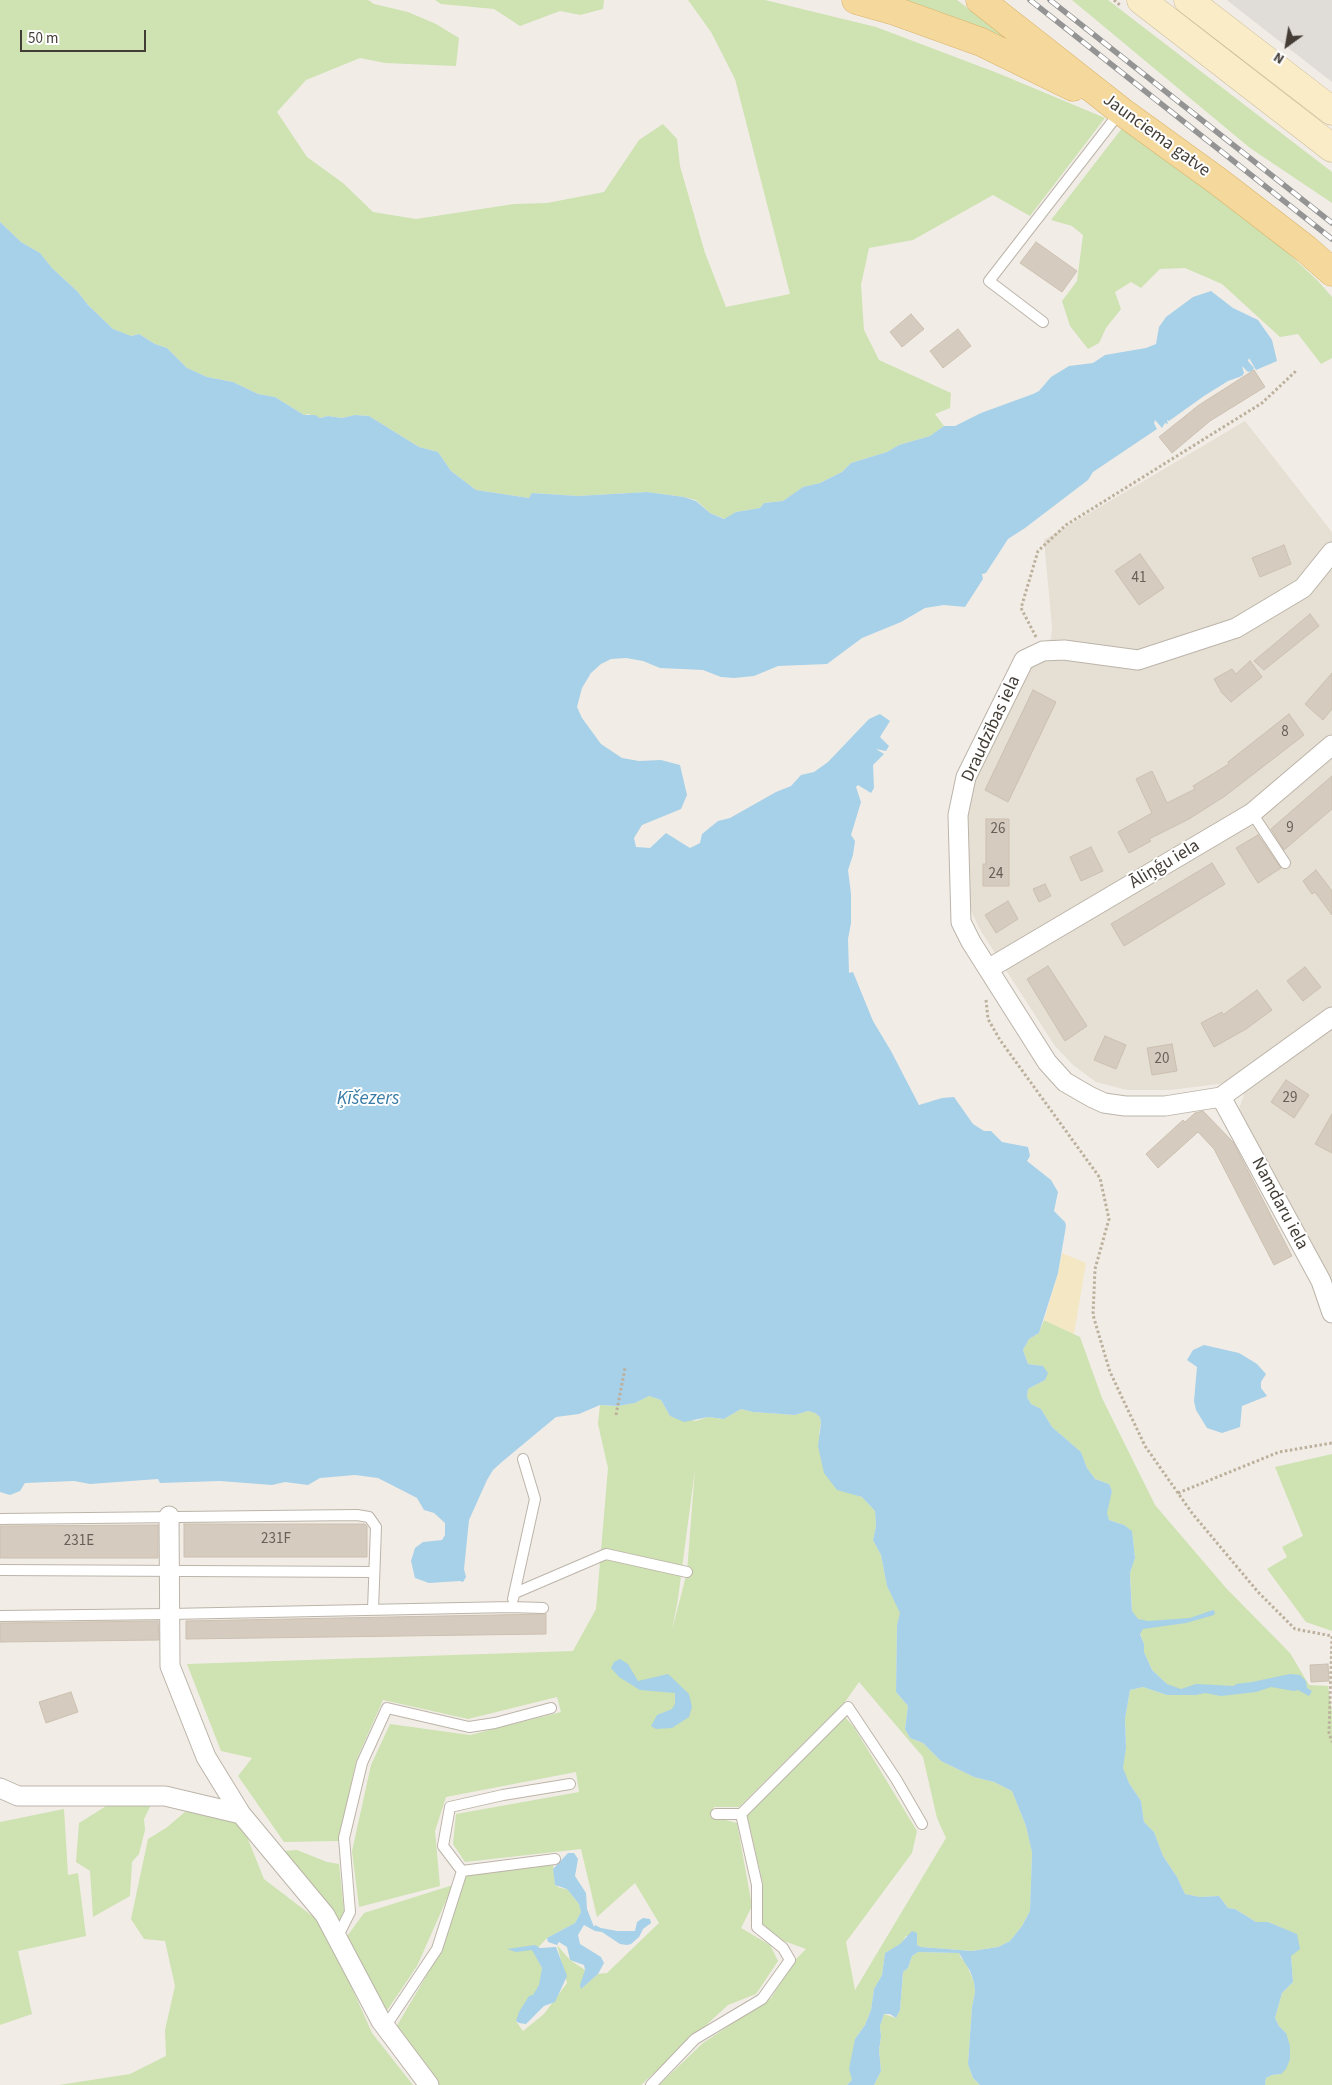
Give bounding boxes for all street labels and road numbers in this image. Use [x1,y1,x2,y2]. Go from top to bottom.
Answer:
street label: Jaunciema gatve [1098,90,1214,182]
street label: Draudzības iela [958,672,1026,786]
street label: Āliņģu iela [1126,836,1204,894]
street label: Namdaru iela [1246,1154,1312,1254]

